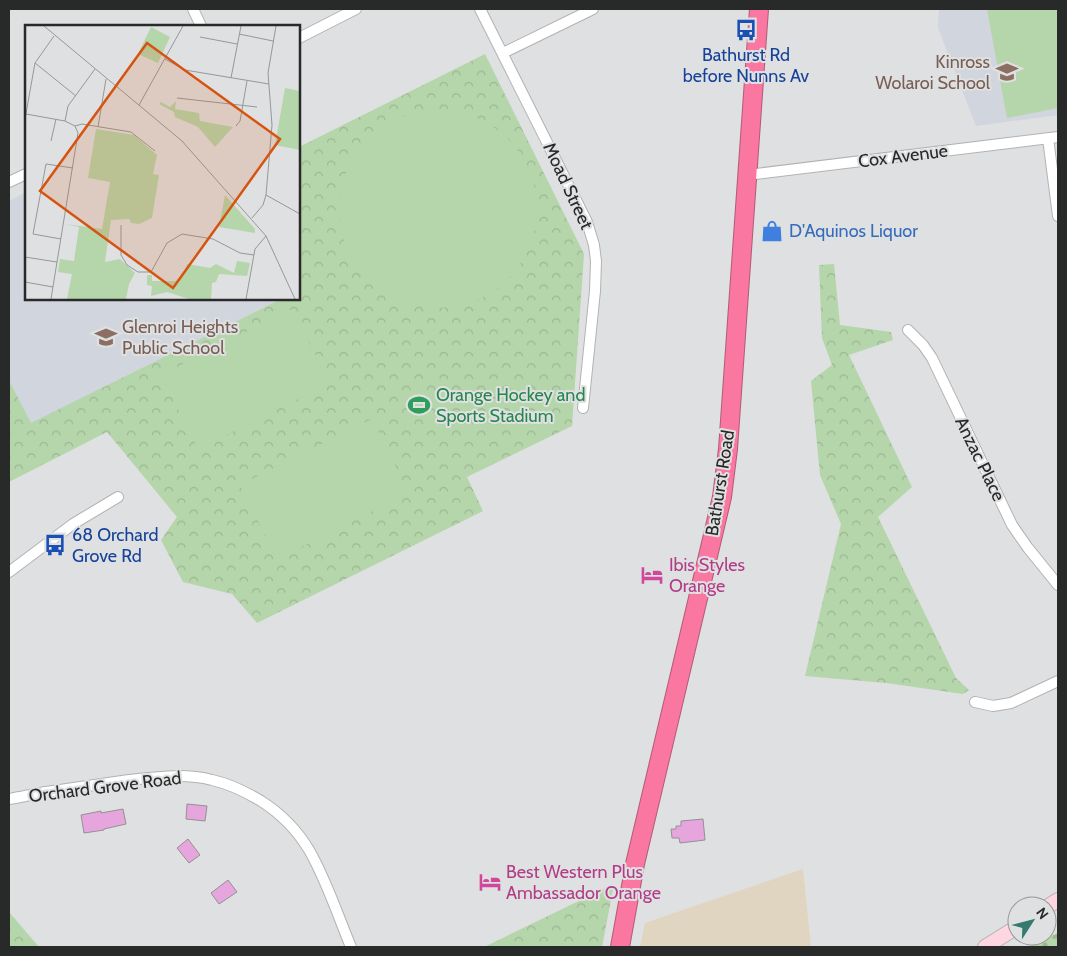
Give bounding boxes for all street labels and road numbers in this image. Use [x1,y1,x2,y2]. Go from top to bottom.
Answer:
street label: Moad Street [538,139,598,233]
street label: Cox Avenue [857,140,949,172]
street label: Anzac Place [950,413,1010,505]
street label: Bathurst Road [701,429,739,537]
street label: Orchard Grove Road [28,767,182,807]

